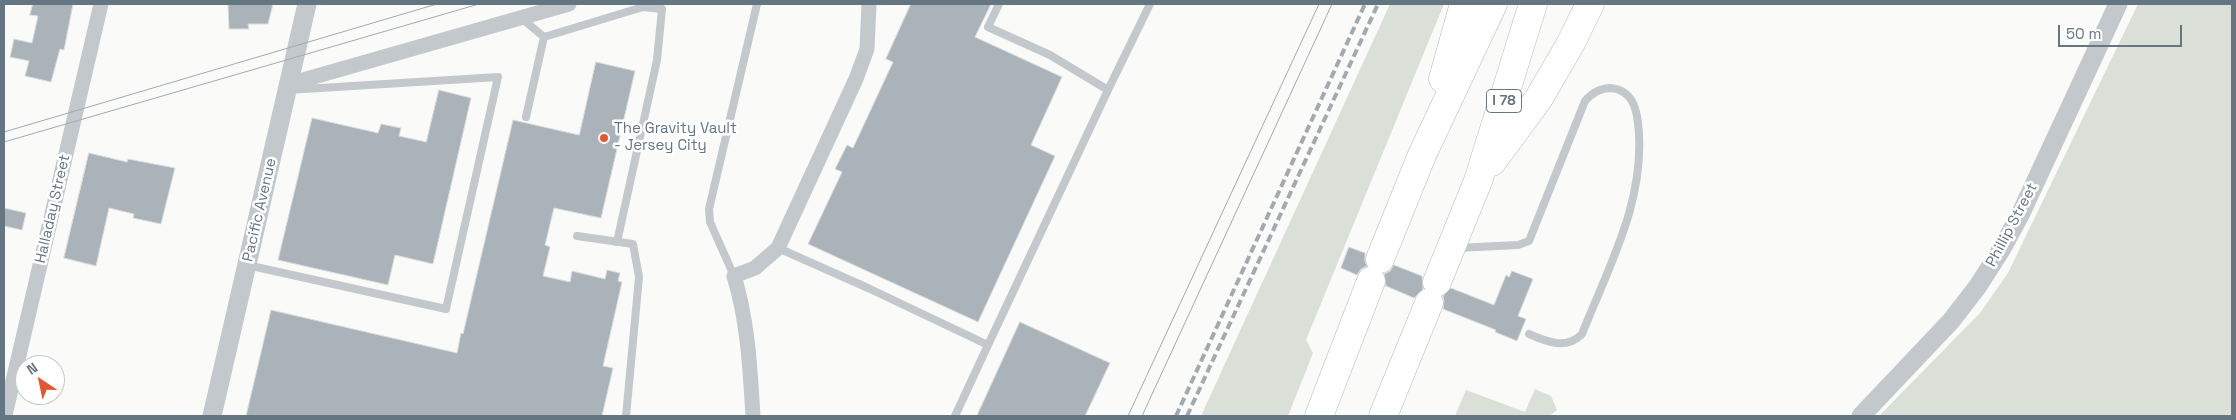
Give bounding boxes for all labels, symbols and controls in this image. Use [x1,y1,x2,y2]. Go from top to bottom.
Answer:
scale bar [2061,15,2185,47]
text: 50 m [2066,24,2101,43]
road number: I 78 [1486,90,1522,112]
place label: The Gravity Vault - Jersey City [614,120,737,155]
marker: The Gravity Vault - Jersey City [598,132,610,144]
street label: Halladay Street [32,153,74,265]
street label: Pacific Avenue [239,157,281,263]
street label: Phillip Street [1982,180,2042,270]
north arrow [15,355,65,405]
text: N [23,358,41,378]

